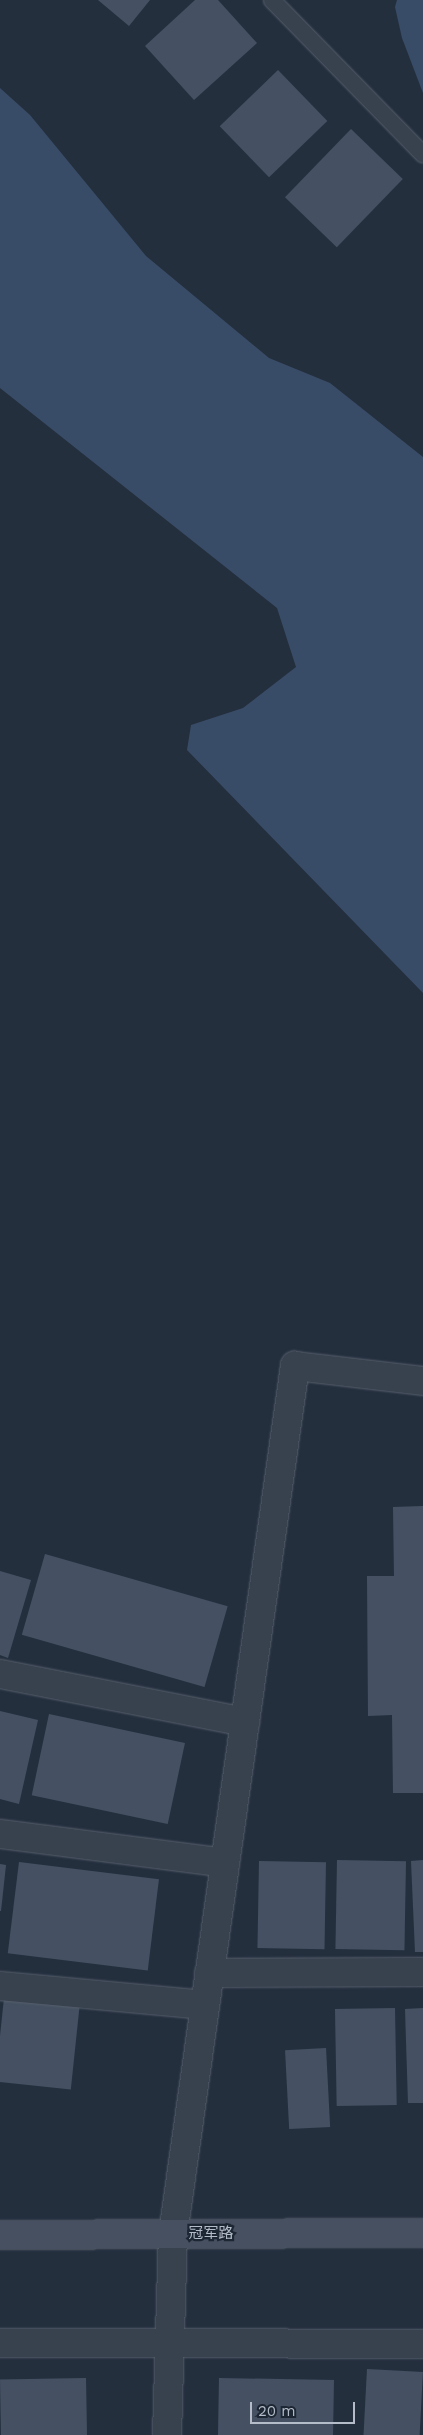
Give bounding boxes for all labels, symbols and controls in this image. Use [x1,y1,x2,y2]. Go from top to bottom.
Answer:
street label: 冠军路 [189,2225,233,2243]
scale bar [253,2392,358,2424]
text: 20 m [258,2402,296,2420]

